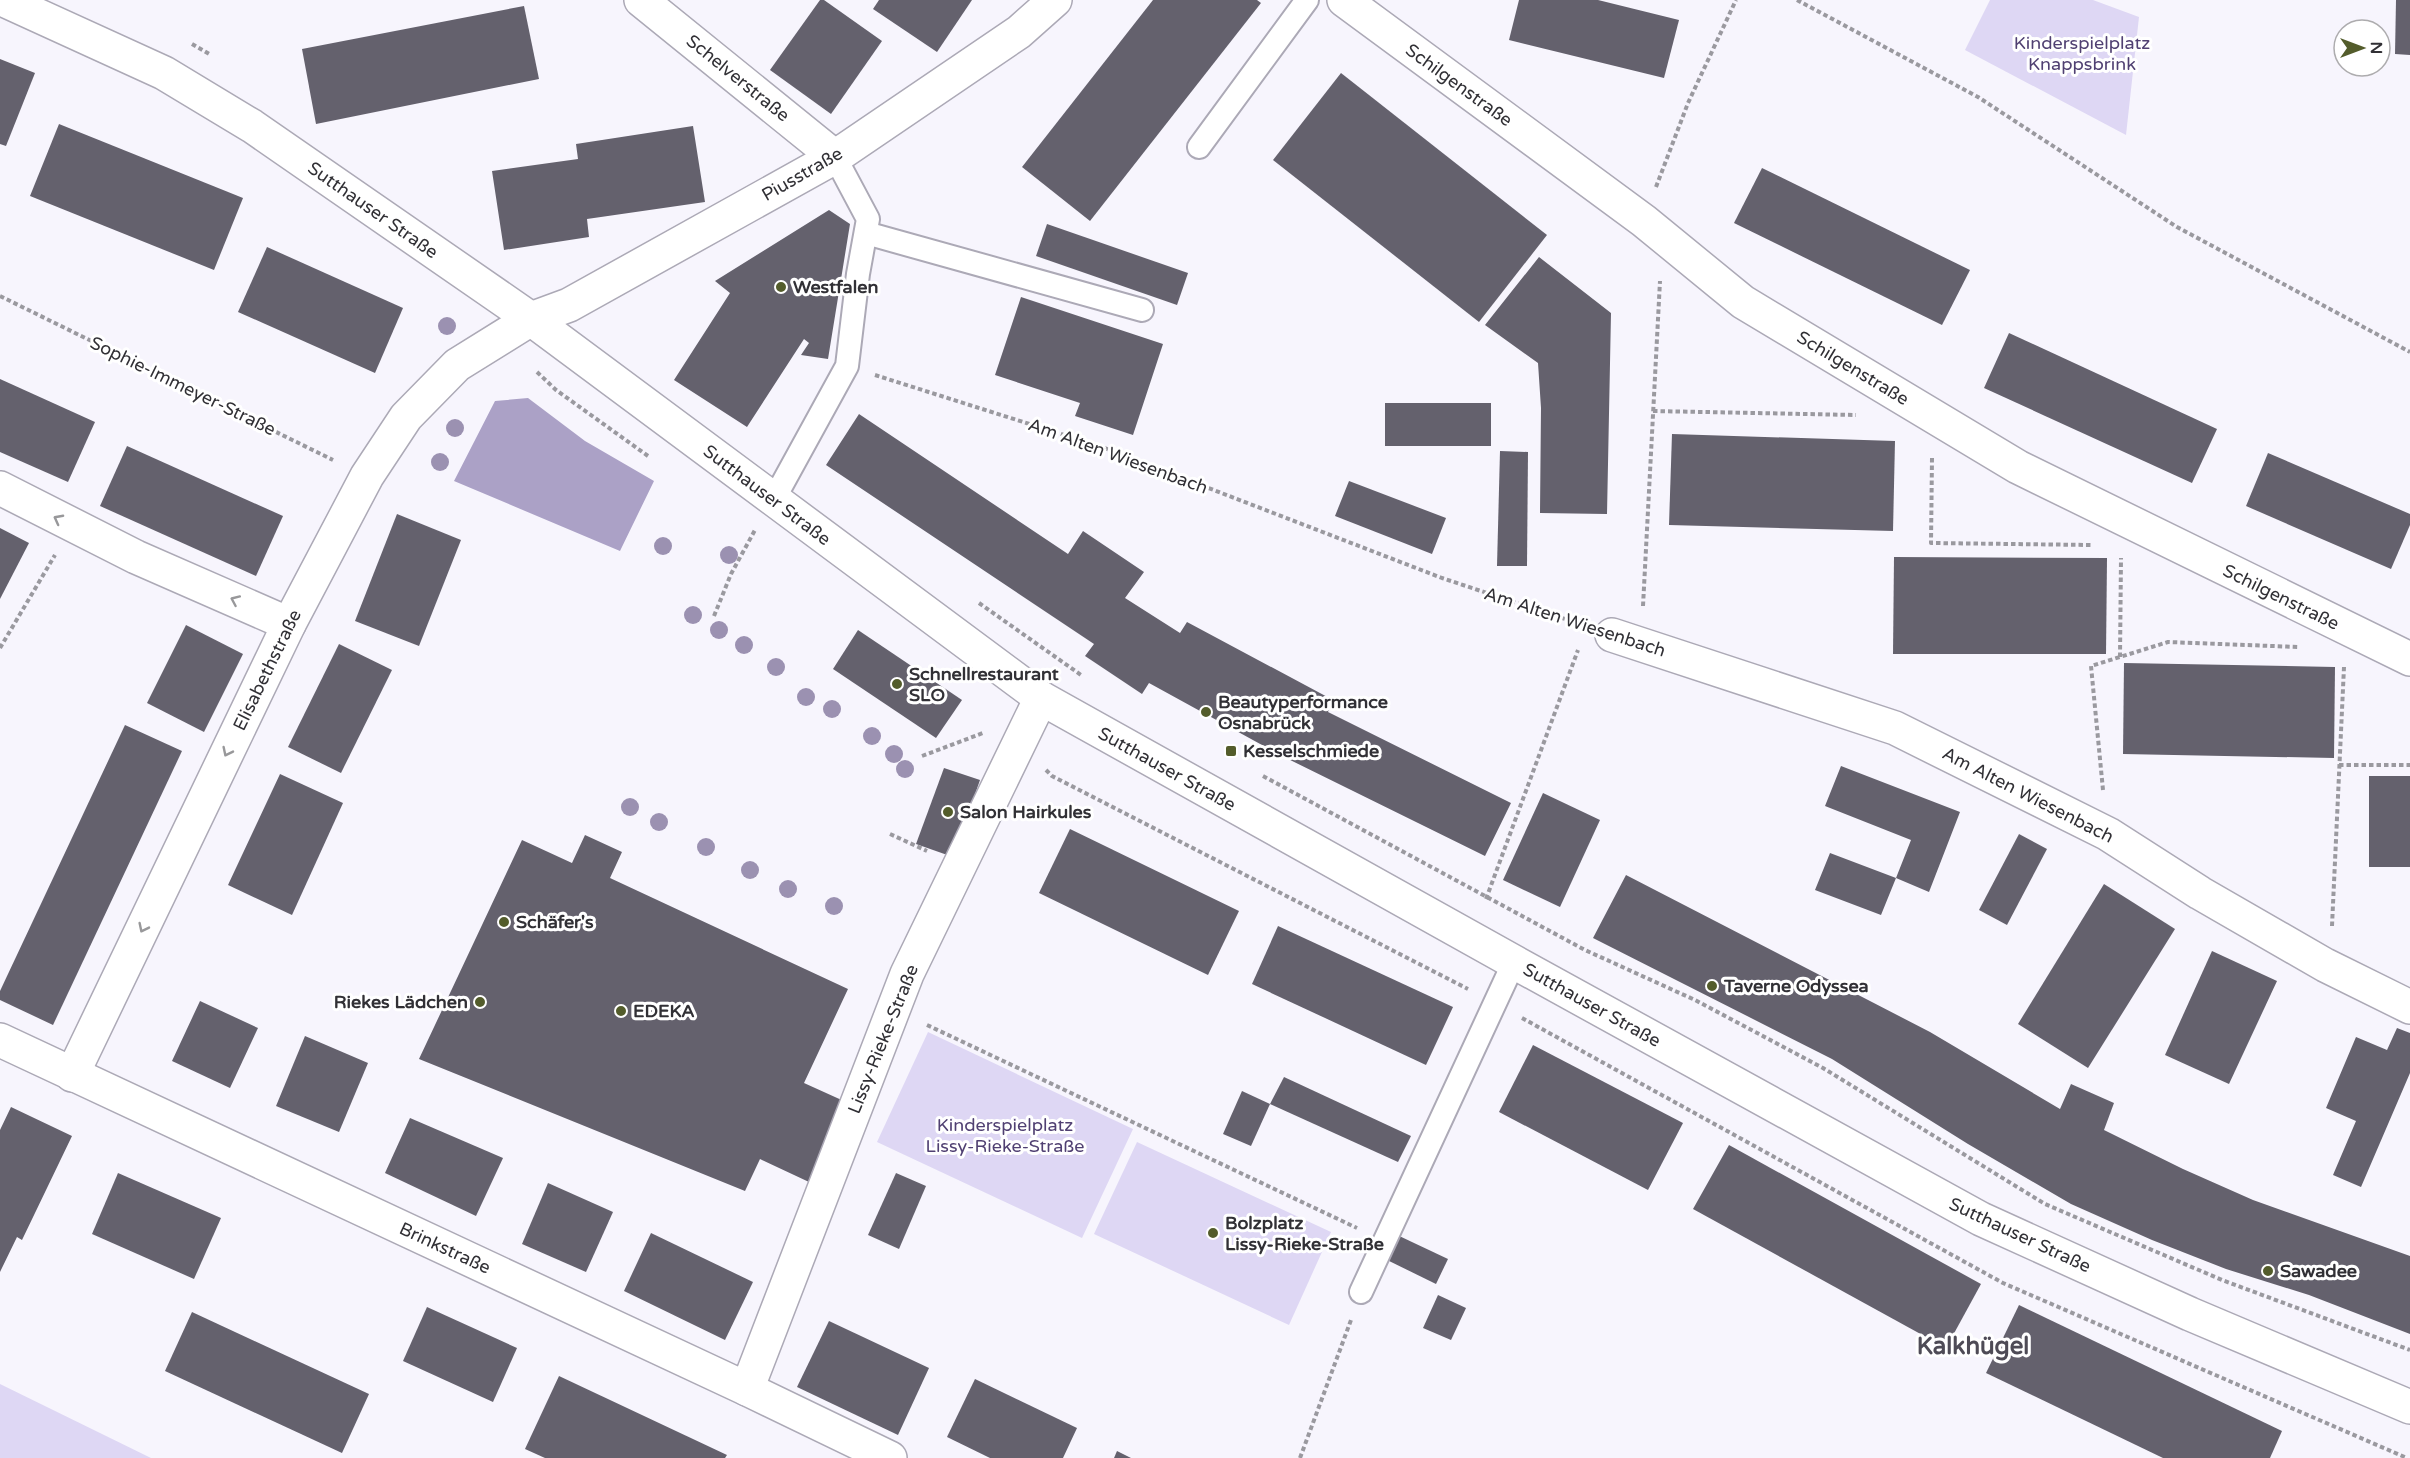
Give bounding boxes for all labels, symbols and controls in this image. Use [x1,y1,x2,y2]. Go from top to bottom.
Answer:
north arrow [2332,18,2392,78]
street label: Schelverstraße [682,30,794,126]
park label: Kinderspielplatz Knappsbrink [2014,32,2150,75]
street label: Schilgenstraße [1401,39,1517,131]
text: N [2366,42,2386,54]
street label: Piusstraße [758,142,846,206]
street label: Sutthauser Straße [304,157,442,263]
place label: Westfalen [793,276,878,298]
marker: Westfalen [774,280,788,294]
street label: Schilgenstraße [1793,326,1913,410]
street label: Sophie-Immeyer-Straße [87,331,279,441]
street label: Am Alten Wiesenbach [1025,413,1211,499]
street label: Sutthauser Straße [699,440,835,550]
one-way arrow [54,515,64,526]
street label: Schilgenstraße [2219,559,2343,635]
street label: Am Alten Wiesenbach [1482,582,1668,662]
one-way arrow [230,595,241,607]
street label: Elisabethstraße [228,606,306,734]
place label: Schnellrestaurant SLO [909,663,1059,706]
marker: Schnellrestaurant SLO [890,677,904,691]
place label: Beautyperformance Osnabrück [1218,691,1388,734]
marker: Beautyperformance Osnabrück [1199,705,1213,719]
street label: Sutthauser Straße [1094,722,1240,816]
place label: Kesselschmiede [1243,740,1379,762]
street label: Am Alten Wiesenbach [1939,742,2117,848]
marker: Kesselschmiede [1224,744,1238,758]
one-way arrow [223,746,234,757]
place label: Salon Hairkules [960,801,1092,823]
marker: Salon Hairkules [941,805,955,819]
place label: Schäfer's [516,911,594,933]
marker: Schäfer's [497,915,511,929]
one-way arrow [138,922,150,933]
street label: Sutthauser Straße [1519,958,1665,1052]
street label: Lissy-Rieke-Straße [843,961,923,1117]
place label: Taverne Odyssea [1723,975,1869,997]
marker: Taverne Odyssea [1705,979,1719,993]
place label: Riekes Lädchen [334,991,468,1013]
marker: Riekes Lädchen [473,995,487,1009]
place label: EDEKA [633,1000,695,1022]
marker: EDEKA [614,1004,628,1018]
park label: Kinderspielplatz Lissy-Rieke-Straße [926,1114,1084,1157]
street label: Sutthauser Straße [1946,1193,2094,1277]
place label: Bolzplatz Lissy-Rieke-Straße [1225,1212,1384,1255]
street label: Brinkstraße [396,1217,494,1279]
marker: Bolzplatz Lissy-Rieke-Straße [1206,1226,1220,1240]
place label: Sawadee [2280,1260,2357,1282]
marker: Sawadee [2261,1264,2275,1278]
district label: Kalkhügel [1917,1332,2029,1361]

